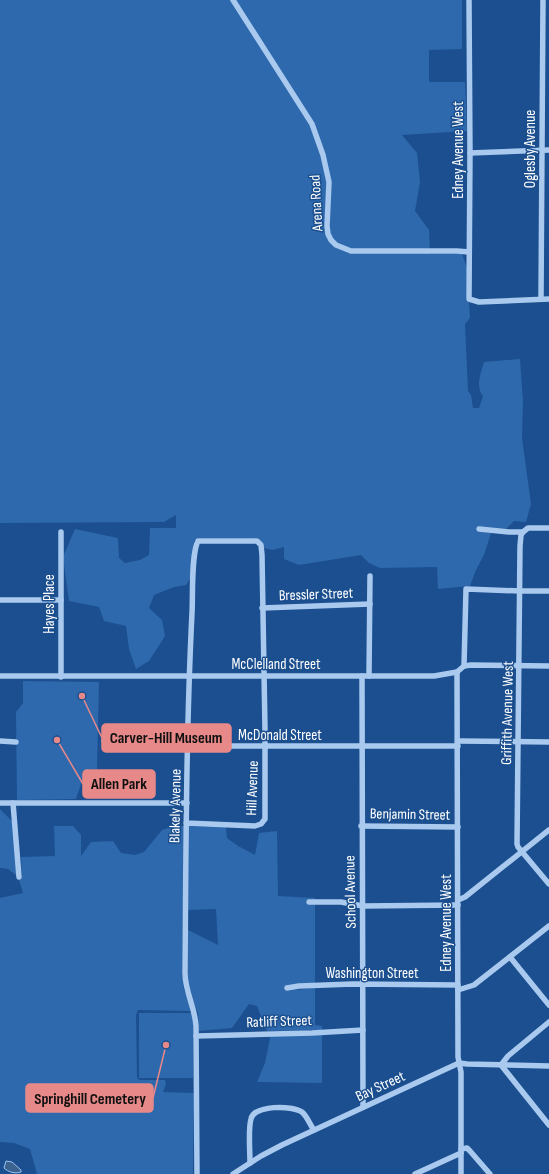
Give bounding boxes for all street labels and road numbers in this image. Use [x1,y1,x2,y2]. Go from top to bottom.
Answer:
street label: Edney Avenue West [449,101,468,199]
street label: Oglesby Avenue [521,110,540,188]
street label: Arena Road [306,174,328,233]
street label: Hayes Place [40,574,59,634]
street label: Bressler Street [278,584,354,605]
street label: McClelland Street [231,655,321,674]
street label: Griffith Avenue West [497,660,518,765]
street label: McDonald Street [238,726,322,745]
street label: Hill Avenue [242,760,263,816]
street label: Blakely Avenue [165,769,186,843]
street label: Benjamin Street [370,804,451,825]
street label: School Avenue [340,855,361,929]
street label: Edney Avenue West [437,874,456,972]
street label: Washington Street [325,964,419,983]
street label: Ratliff Street [246,1011,313,1032]
street label: Bay Street [353,1067,408,1106]

